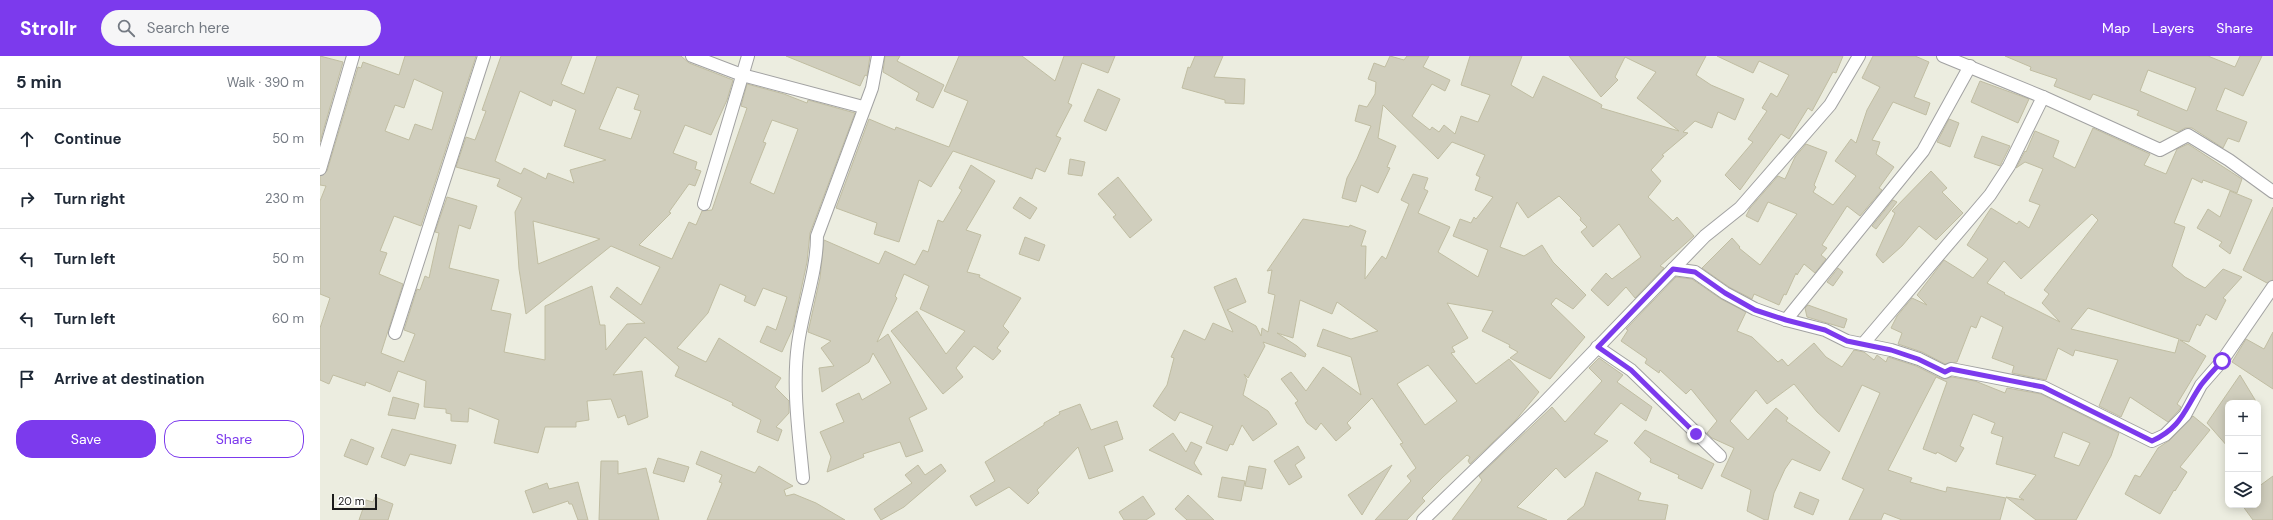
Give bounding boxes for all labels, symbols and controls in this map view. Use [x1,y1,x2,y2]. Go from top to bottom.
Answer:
search box [101,10,381,46]
text: Strollr [20,16,77,41]
icon: search [115,17,137,39]
text: Search here [147,18,230,38]
text: Map [2102,19,2130,37]
text: Layers [2152,19,2194,37]
text: Share [2216,19,2253,37]
text: 5 min [16,71,62,93]
text: Walk · 390 m [227,74,304,91]
icon: ahead [16,128,38,150]
text: Continue [54,129,122,149]
text: 50 m [272,130,304,147]
icon: right [16,188,38,210]
text: Turn right [54,189,125,209]
text: 230 m [265,190,304,207]
icon: left [16,248,38,270]
text: Turn left [54,249,115,269]
text: 50 m [272,250,304,267]
icon: left [16,308,38,330]
text: Turn left [54,309,115,329]
text: 60 m [272,310,304,327]
route start [2213,352,2231,370]
icon: arrive [16,368,38,390]
text: Arrive at destination [54,369,205,389]
map controls [2225,400,2261,508]
button: + [2225,400,2261,436]
button: Save [16,420,156,458]
button: Share [164,420,304,458]
route end [1687,425,1705,443]
button: − [2225,436,2261,472]
button: layers [2225,472,2261,508]
scale bar [332,492,377,511]
text: 20 m [338,494,364,508]

